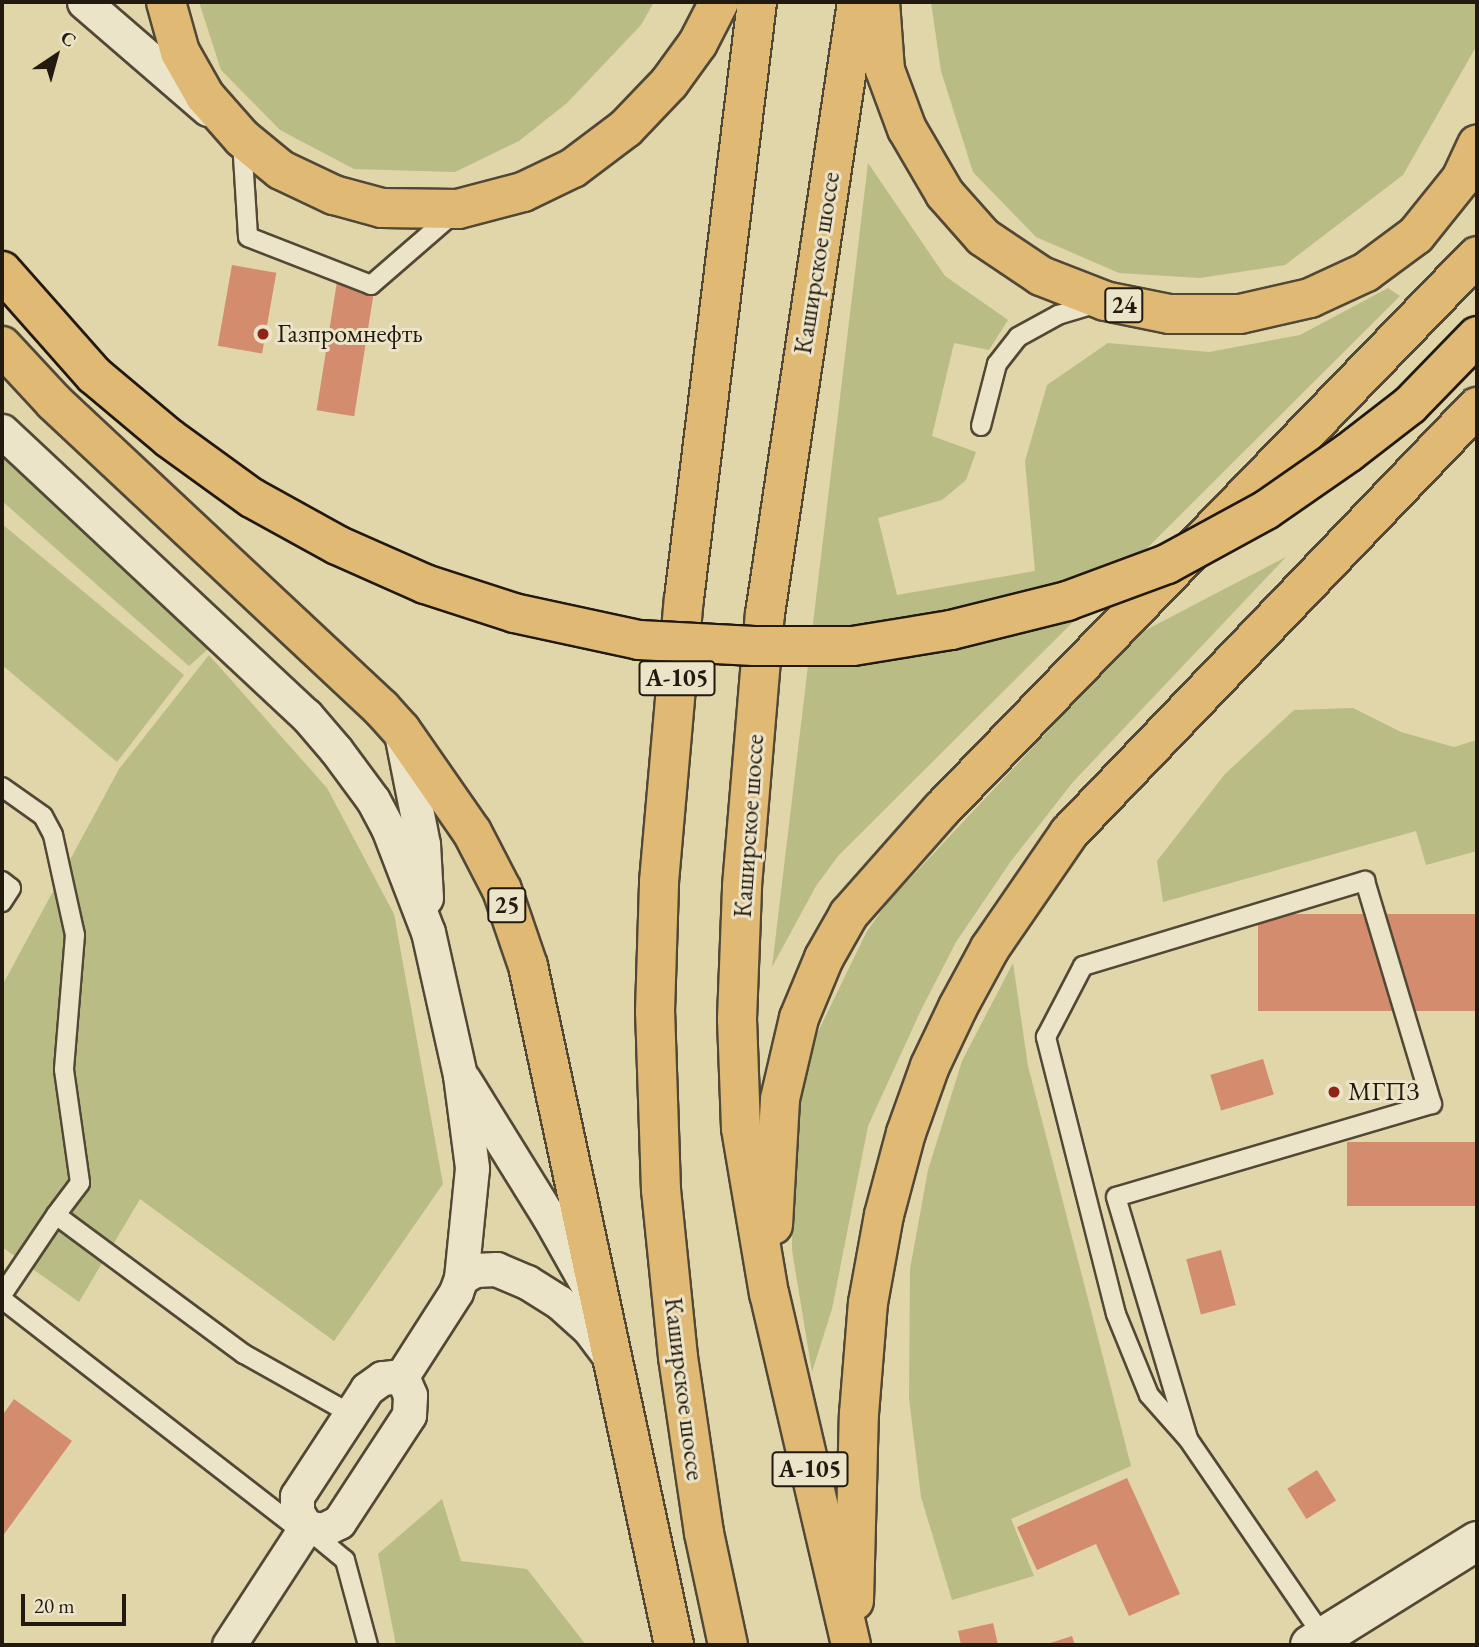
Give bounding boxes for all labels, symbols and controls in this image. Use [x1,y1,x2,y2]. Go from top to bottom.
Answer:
north arrow [21,21,91,91]
text: С [56,25,81,53]
street label: Каширское шоссе [787,170,847,356]
road number: 24 [1103,284,1145,326]
place label: Газпромнефть [277,318,423,350]
marker: Газпромнефть [255,326,271,342]
road number: А-105 [638,658,716,698]
street label: Каширское шоссе [727,733,771,919]
road number: 25 [486,884,528,925]
place label: МГПЗ [1348,1076,1420,1108]
marker: МГПЗ [1326,1084,1342,1100]
street label: Каширское шоссе [657,1296,711,1482]
road number: А-105 [772,1448,848,1490]
scale bar [24,1580,130,1624]
text: 20 m [34,1592,75,1619]

